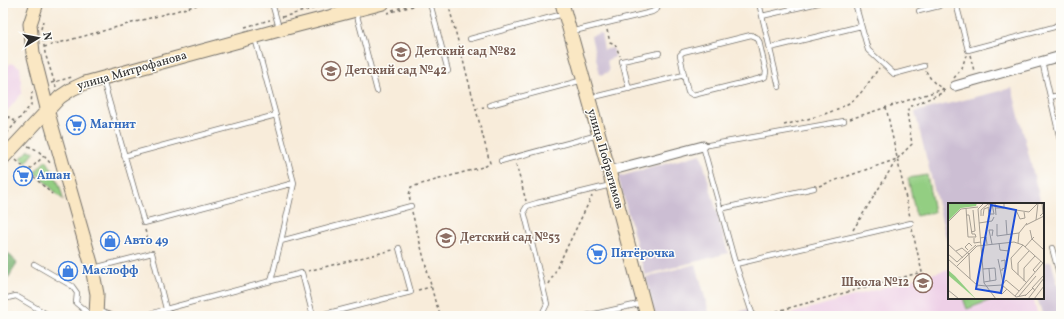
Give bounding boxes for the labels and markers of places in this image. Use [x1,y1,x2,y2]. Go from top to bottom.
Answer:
school or university icon: Детский сад №82 [390,41,412,63]
place label: Детский сад №82 [415,44,516,60]
school or university icon: Детский сад №42 [320,60,342,82]
place label: Детский сад №42 [345,63,447,79]
supermarket icon: Магнит [65,114,87,136]
place label: Магнит [90,117,136,133]
supermarket icon: Ашан [12,165,34,187]
place label: Ашан [37,168,71,184]
school or university icon: Детский сад №53 [435,227,457,249]
shop icon: Авто 49 [99,230,121,252]
place label: Детский сад №53 [460,230,560,246]
place label: Авто 49 [124,233,169,249]
supermarket icon: Пятёрочка [586,243,608,265]
place label: Пятёрочка [611,246,675,262]
shop icon: Маслофф [57,260,79,282]
place label: Маслофф [82,263,139,279]
school or university icon: Школа №12 [912,272,934,294]
place label: Школа №12 [841,275,909,291]

